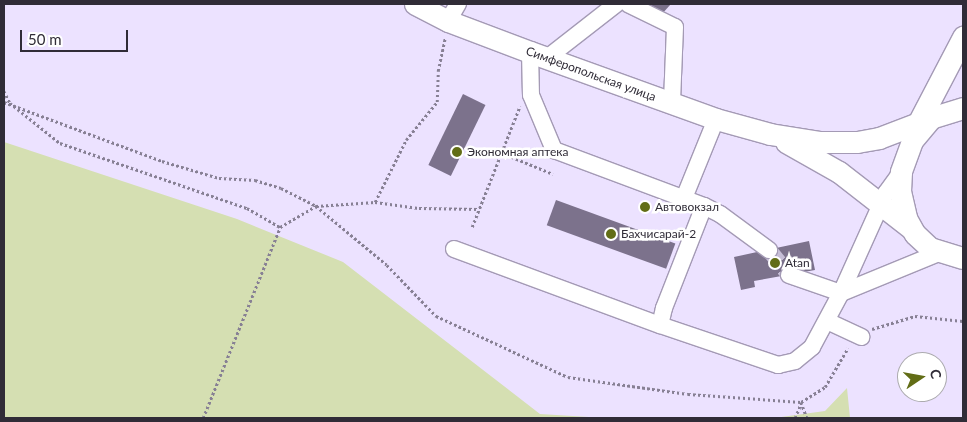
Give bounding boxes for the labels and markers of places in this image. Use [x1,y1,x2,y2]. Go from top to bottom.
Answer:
place label: Экономная аптека [467,145,569,159]
marker: Экономная аптека [451,146,463,158]
place label: Автовокзал [655,200,719,214]
marker: Автовокзал [639,201,651,213]
place label: Бахчисарай-2 [621,227,696,241]
marker: Бахчисарай-2 [605,228,617,240]
place label: Atan [785,256,810,270]
marker: Atan [769,257,781,269]

